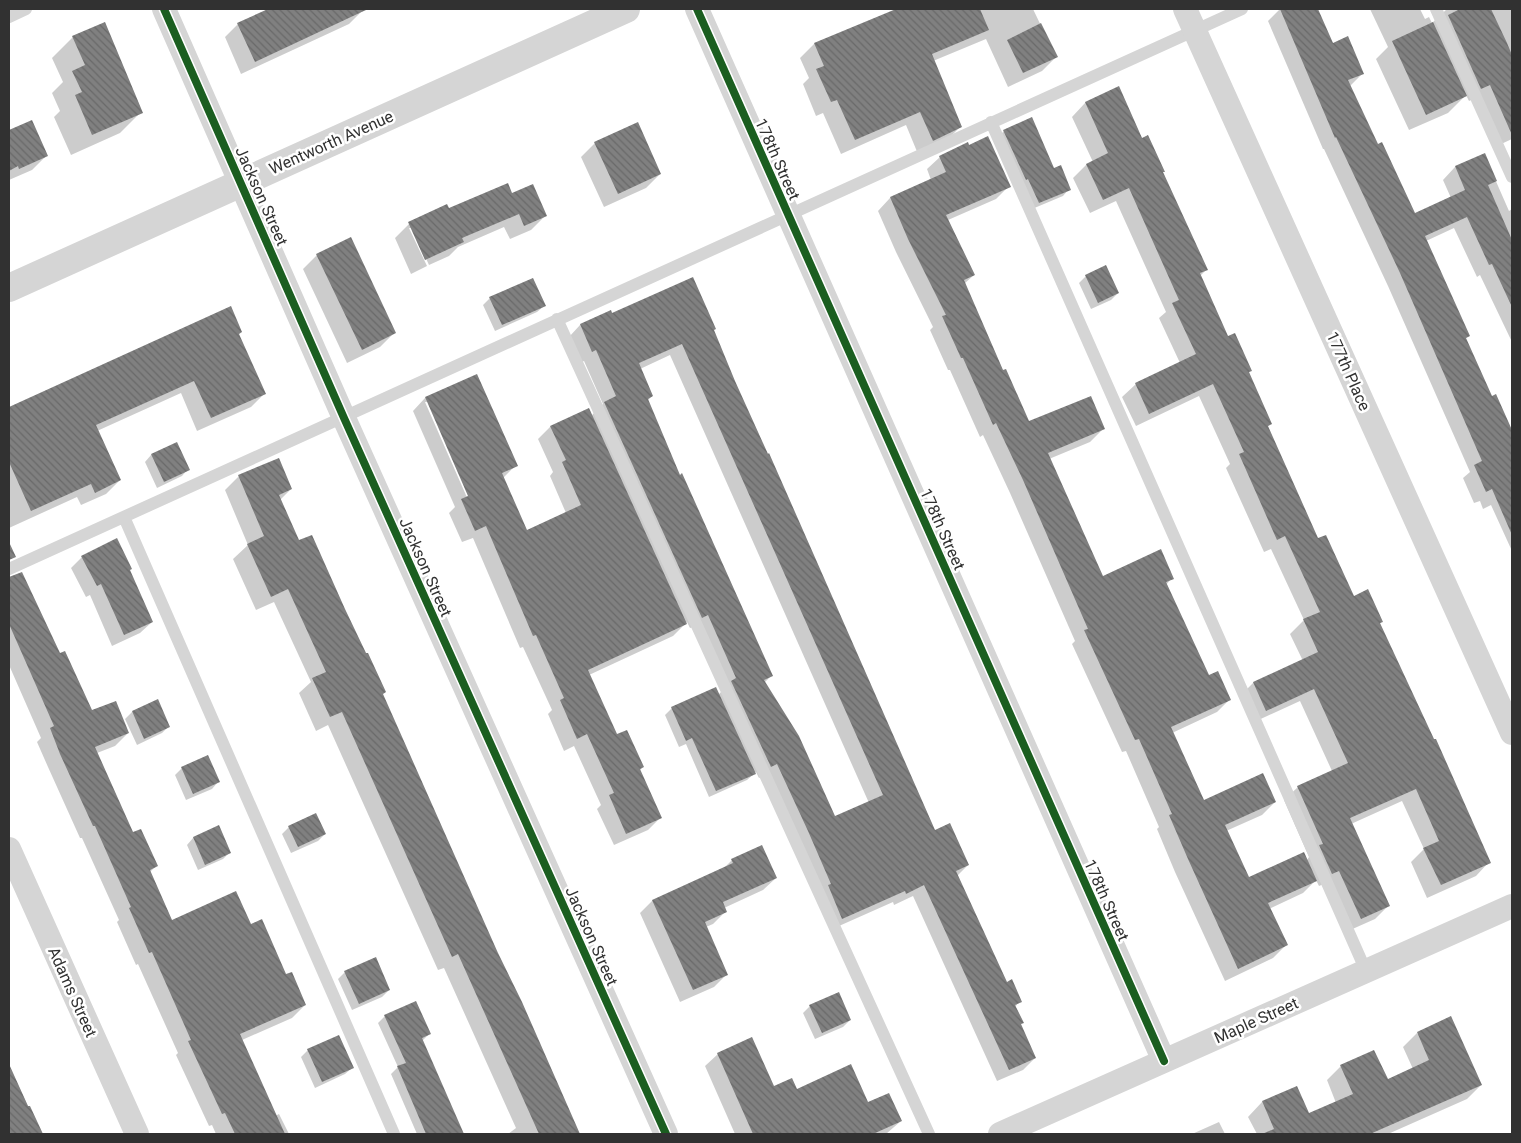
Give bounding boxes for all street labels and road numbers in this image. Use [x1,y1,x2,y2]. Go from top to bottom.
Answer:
street label: Wentworth Avenue [266,107,396,178]
street label: 178th Street [751,116,804,203]
street label: Jackson Street [231,144,292,249]
street label: 177th Place [1323,329,1374,414]
street label: 178th Street [916,486,969,573]
street label: Jackson Street [395,515,456,620]
street label: 178th Street [1080,857,1133,944]
street label: Jackson Street [561,884,622,989]
street label: Adams Street [44,944,101,1040]
street label: Maple Street [1211,993,1301,1047]

